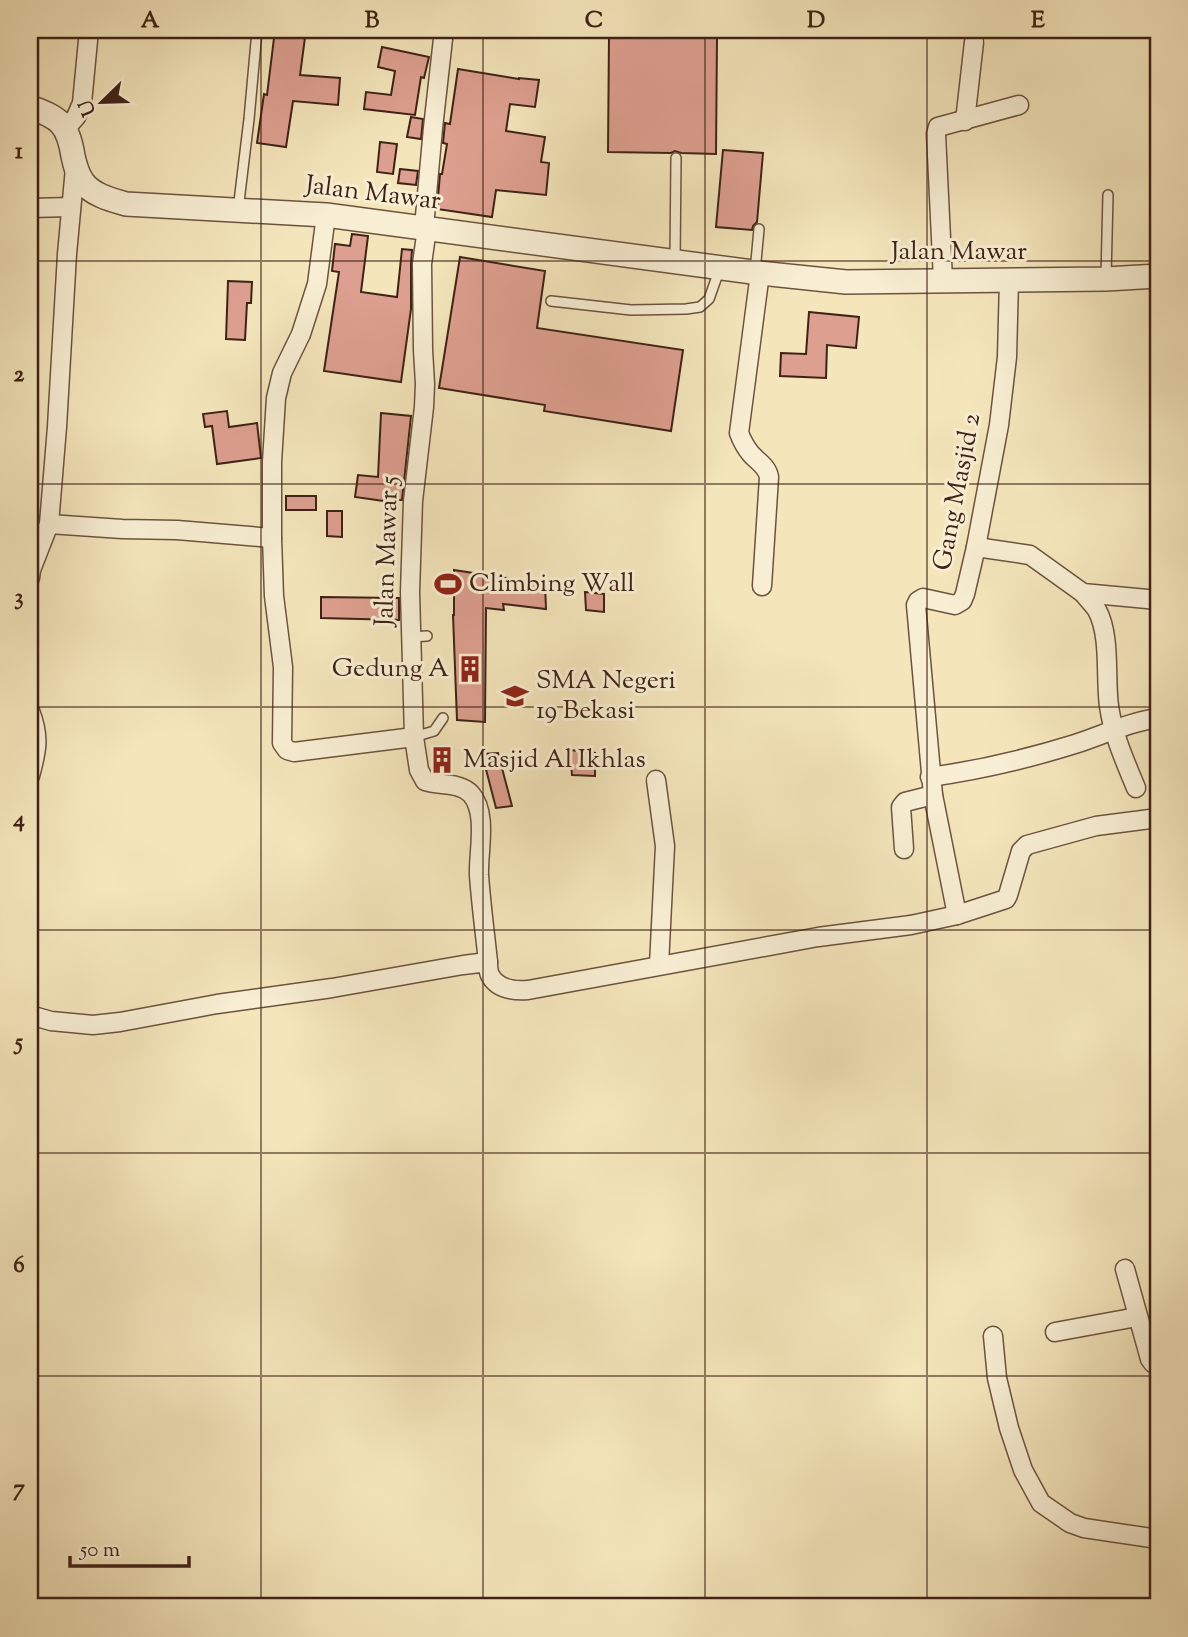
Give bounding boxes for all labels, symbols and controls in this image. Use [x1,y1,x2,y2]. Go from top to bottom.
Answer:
text: A [141,5,160,38]
text: B [365,5,380,38]
text: C [585,5,603,38]
text: D [807,5,825,38]
text: E [1031,5,1045,38]
north arrow [66,66,136,136]
text: U [73,95,104,120]
text: 1 [15,136,23,169]
street label: Jalan Mawar [301,167,443,221]
street label: Jalan Mawar [889,234,1027,271]
text: 2 [14,359,25,392]
street label: Gang Masjid 2 [925,410,991,574]
street label: Jalan Mawar 5 [367,475,409,629]
place label: Climbing Wall [469,566,635,603]
sports icon: Climbing Wall [433,569,463,599]
text: 3 [14,582,24,615]
place label: Gedung A [332,651,449,688]
building icon: Gedung A [455,654,485,684]
place label: SMA Negeri 19 Bekasi [536,663,676,730]
school or university icon: SMA Negeri 19 Bekasi [500,681,530,711]
place label: Masjid Al Ikhlas [463,742,646,779]
building icon: Masjid Al Ikhlas [427,745,457,775]
text: 4 [12,804,25,837]
text: 5 [13,1027,23,1060]
text: 6 [13,1250,25,1283]
text: 7 [13,1473,25,1506]
scale bar [70,1525,189,1569]
text: 50 m [79,1536,120,1566]

